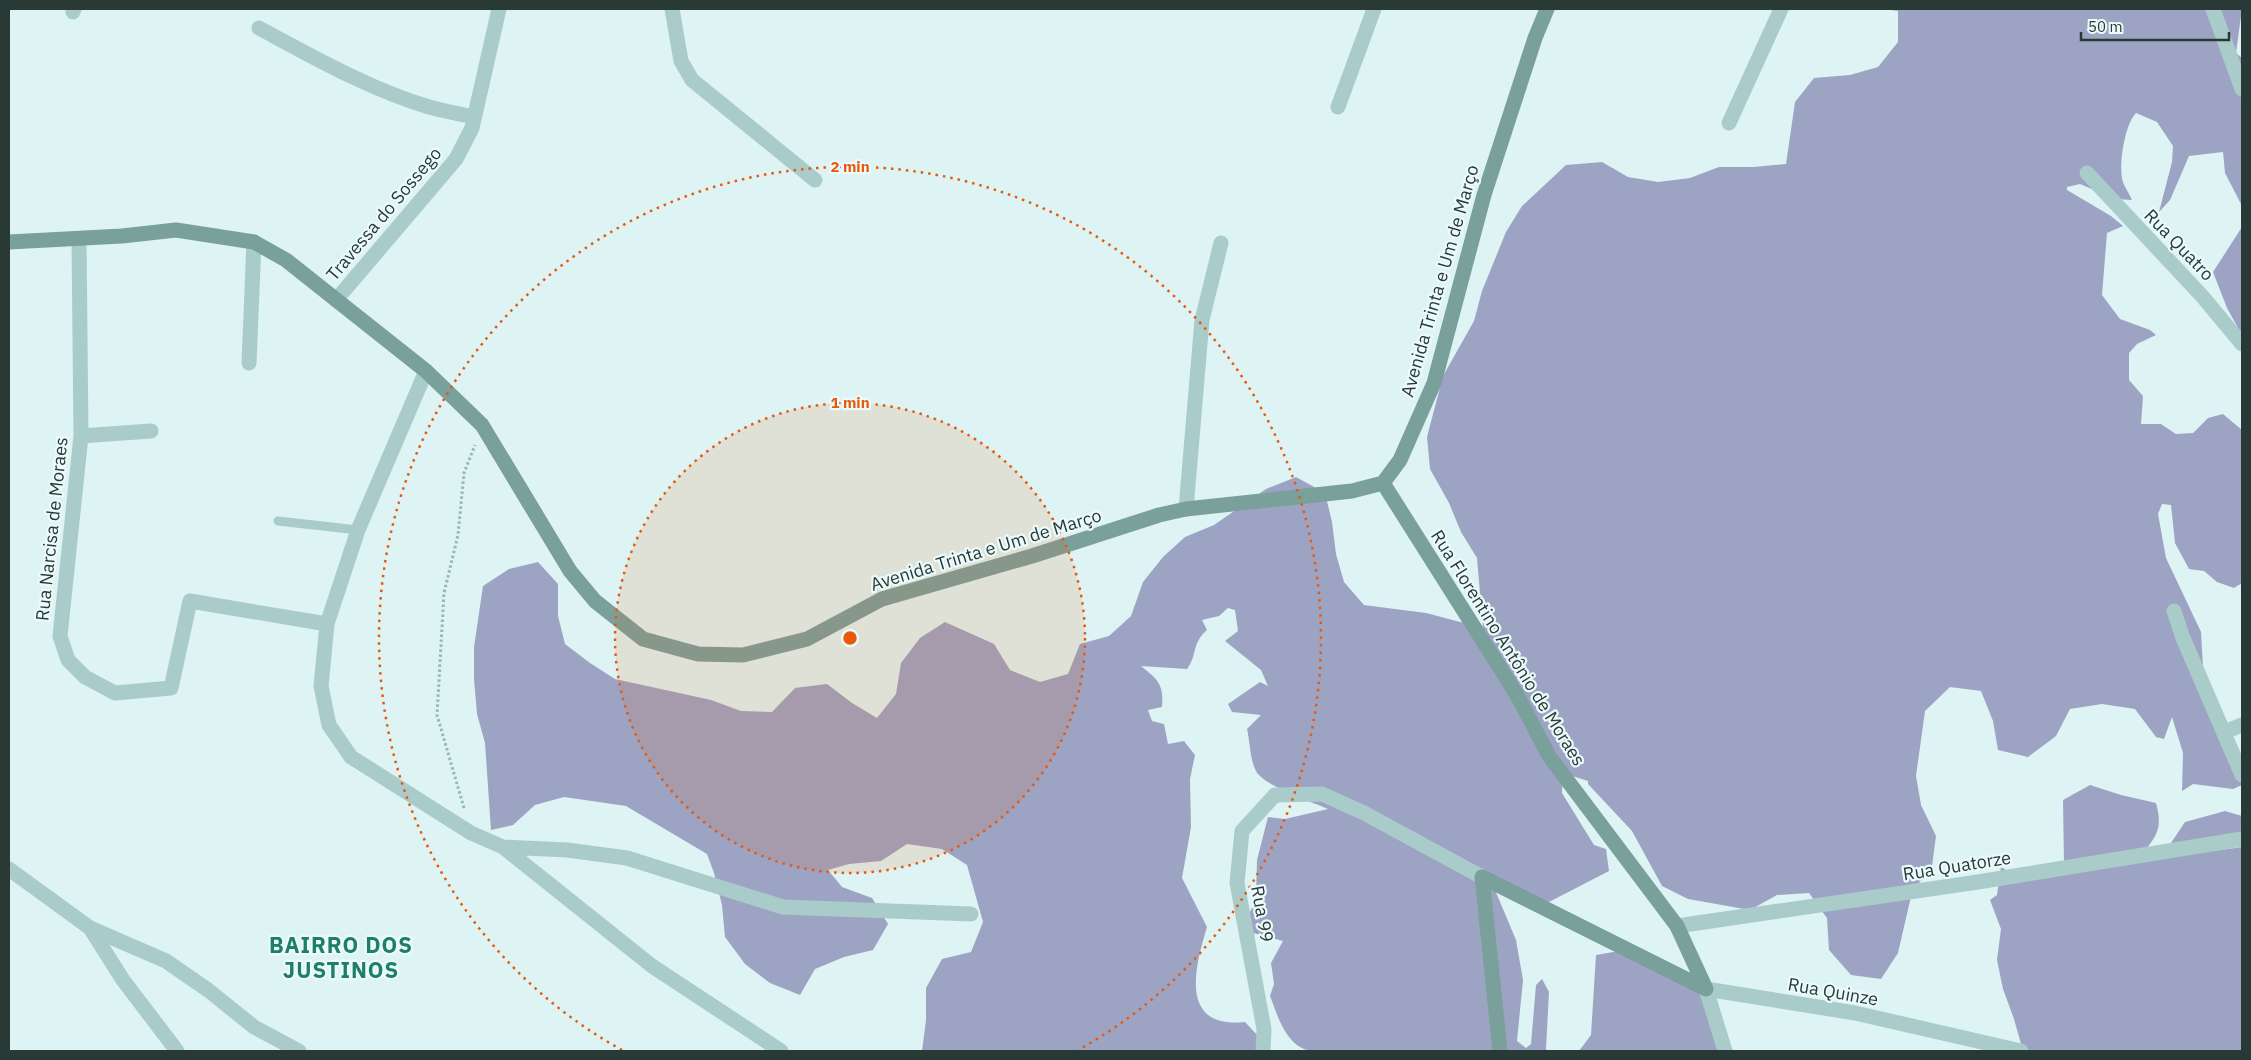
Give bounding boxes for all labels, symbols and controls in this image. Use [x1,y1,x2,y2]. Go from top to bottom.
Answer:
scale bar [2081,10,2228,42]
text: 50 m [2088,17,2123,36]
street label: Travessa do Sossego [321,142,446,285]
text: 2 min [830,157,870,176]
street label: Avenida Trinta e Um de Março [1395,162,1484,400]
street label: Rua Quatro [2139,204,2219,285]
text: 1 min [830,393,870,412]
street label: Rua Narcisa de Moraes [30,436,73,622]
street label: Avenida Trinta e Um de Março [868,503,1104,596]
street label: Rua Florentino Antônio de Moraes [1426,526,1591,770]
centre of rings [841,629,859,647]
street label: Rua Quatorze [1901,846,2013,885]
street label: Rua 99 [1246,884,1279,944]
district label: BAIRRO DOS JUSTINOS [269,930,413,984]
street label: Rua Quinze [1786,972,1880,1011]

